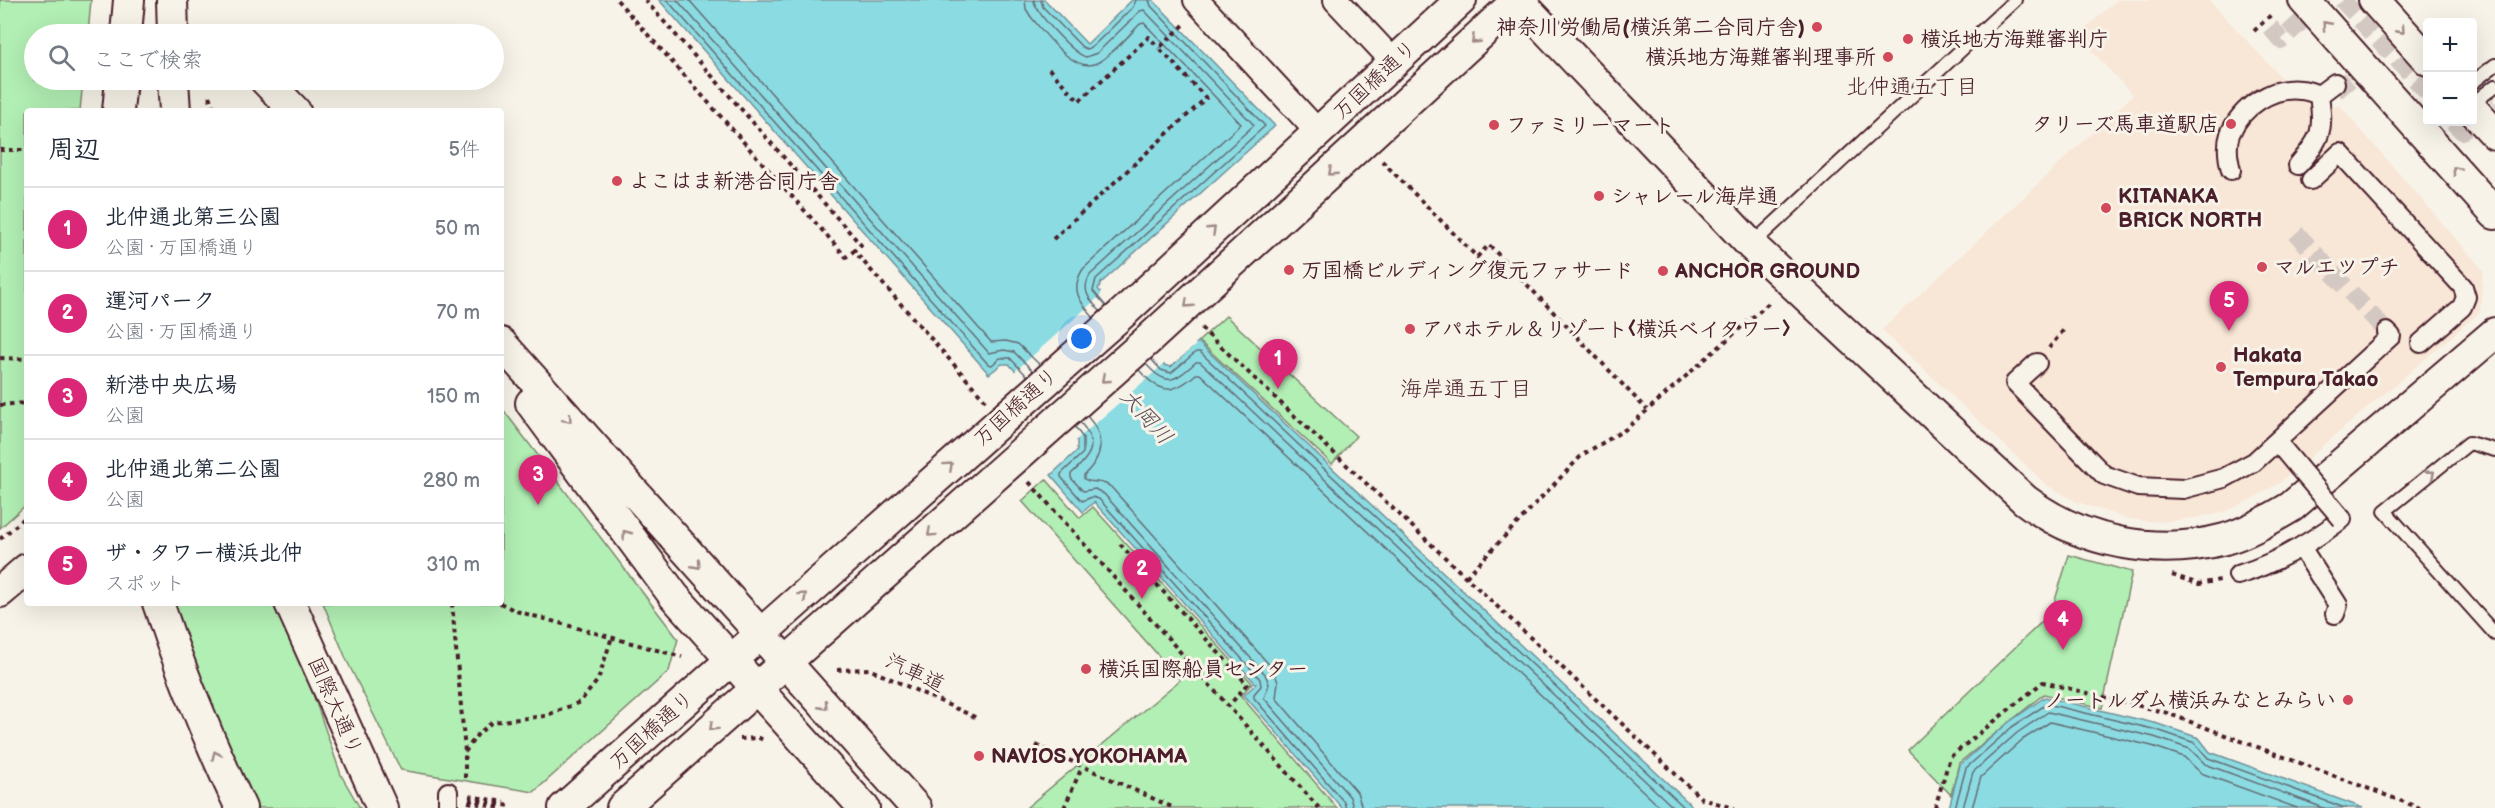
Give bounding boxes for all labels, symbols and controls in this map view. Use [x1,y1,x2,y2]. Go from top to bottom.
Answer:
place label: 神奈川労働局(横浜第二合同庁舎) [1496,15,1805,40]
map controls [2423,18,2477,126]
button: + [2423,18,2477,72]
marker: 神奈川労働局(横浜第二合同庁舎) [1810,20,1824,34]
one-way arrow [2322,21,2333,32]
one-way arrow [2394,23,2405,34]
search box [24,24,504,90]
place label: 横浜地方海難審判庁 [1920,27,2109,52]
marker: 横浜地方海難審判庁 [1901,32,1915,46]
one-way arrow [1471,33,1482,44]
street label: 万国橋通り [1328,35,1422,125]
icon: search [45,41,78,74]
place label: 横浜地方海難審判理事所 [1645,45,1876,70]
text: ここで検索 [93,47,203,74]
marker: 横浜地方海難審判理事所 [1881,50,1895,64]
button: − [2423,72,2477,126]
district label: 北仲通五丁目 [1846,74,1978,101]
place label: タリーズ馬車道駅店 [2032,112,2219,137]
place label: ファミリーマート [1506,113,1675,138]
marker: タリーズ馬車道駅店 [2224,117,2238,131]
marker: ファミリーマート [1487,118,1501,132]
text: 周辺 [48,135,100,166]
text: 5件 [449,138,480,162]
one-way arrow [1328,165,1338,176]
one-way arrow [2452,166,2463,177]
place label: よこはま新港合同庁舎 [629,169,839,194]
marker: よこはま新港合同庁舎 [610,174,624,188]
place label: シャレール海岸通 [1611,184,1778,209]
place label: KITANAKA BRICK NORTH [2118,184,2262,233]
marker: シャレール海岸通 [1592,189,1606,203]
marker: KITANAKA BRICK NORTH [2099,201,2113,215]
text: 北仲通北第三公園 [105,204,281,231]
text: 1 [63,217,72,241]
text: 50 m [435,217,480,241]
one-way arrow [1204,227,1215,238]
text: 公園 · 万国橋通り [105,236,258,260]
place label: マルエツプチ [2274,255,2400,280]
place label: 万国橋ビルディング復元ファサード [1301,258,1634,283]
place label: ANCHOR GROUND [1674,259,1860,284]
marker: マルエツプチ [2255,260,2269,274]
marker: 万国橋ビルディング復元ファサード [1282,263,1296,277]
marker: ANCHOR GROUND [1656,264,1670,278]
pin: 5 [2210,282,2248,331]
text: 運河パーク [105,288,215,315]
one-way arrow [1184,297,1195,308]
text: 2 [62,301,73,325]
text: 70 m [436,301,480,325]
place label: アパホテル＆リゾート〈横浜ベイタワー〉 [1422,317,1791,342]
text: 公園 · 万国橋通り [105,320,258,344]
marker: アパホテル＆リゾート〈横浜ベイタワー〉 [1403,322,1417,336]
your location [1067,324,1096,353]
pin: 1 [1258,340,1298,389]
place label: Hakata Tempura Takao [2233,343,2378,392]
marker: Hakata Tempura Takao [2214,360,2228,374]
street label: 万国橋通り [969,363,1063,451]
text: 新港中央広場 [105,372,237,399]
one-way arrow [1101,372,1112,383]
district label: 海岸通五丁目 [1400,376,1532,403]
water label: 大岡川 [1114,383,1178,451]
text: 3 [62,385,73,409]
text: 150 m [427,385,480,409]
text: 公園 [105,404,145,428]
one-way arrow [561,412,572,422]
text: 北仲通北第二公園 [105,456,281,483]
pin: 3 [518,456,558,505]
one-way arrow [942,462,953,473]
text: 4 [62,469,73,493]
text: 280 m [423,469,480,493]
one-way arrow [2424,470,2435,481]
text: 公園 [105,488,145,512]
one-way arrow [927,526,938,537]
one-way arrow [622,530,633,541]
text: ザ・タワー横浜北仲 [105,540,303,567]
pin: 2 [1122,550,1162,599]
text: 5 [62,553,73,577]
text: 310 m [426,553,480,577]
one-way arrow [690,558,701,569]
text: スポット [105,572,185,596]
one-way arrow [797,592,807,603]
pin: 4 [2044,600,2082,650]
street label: 汽車道 [881,648,949,698]
street label: 国際大通り [302,653,368,759]
place label: 横浜国際船員センター [1098,657,1308,682]
marker: 横浜国際船員センター [1079,662,1093,676]
street label: 万国橋通り [605,686,699,774]
place label: ノートルダム横浜みなとみらい [2044,688,2336,713]
marker: ノートルダム横浜みなとみらい [2341,693,2355,707]
one-way arrow [817,699,828,710]
one-way arrow [709,720,719,731]
place label: NAVIOS YOKOHAMA [991,744,1187,769]
marker: NAVIOS YOKOHAMA [972,749,986,763]
one-way arrow [211,751,223,762]

